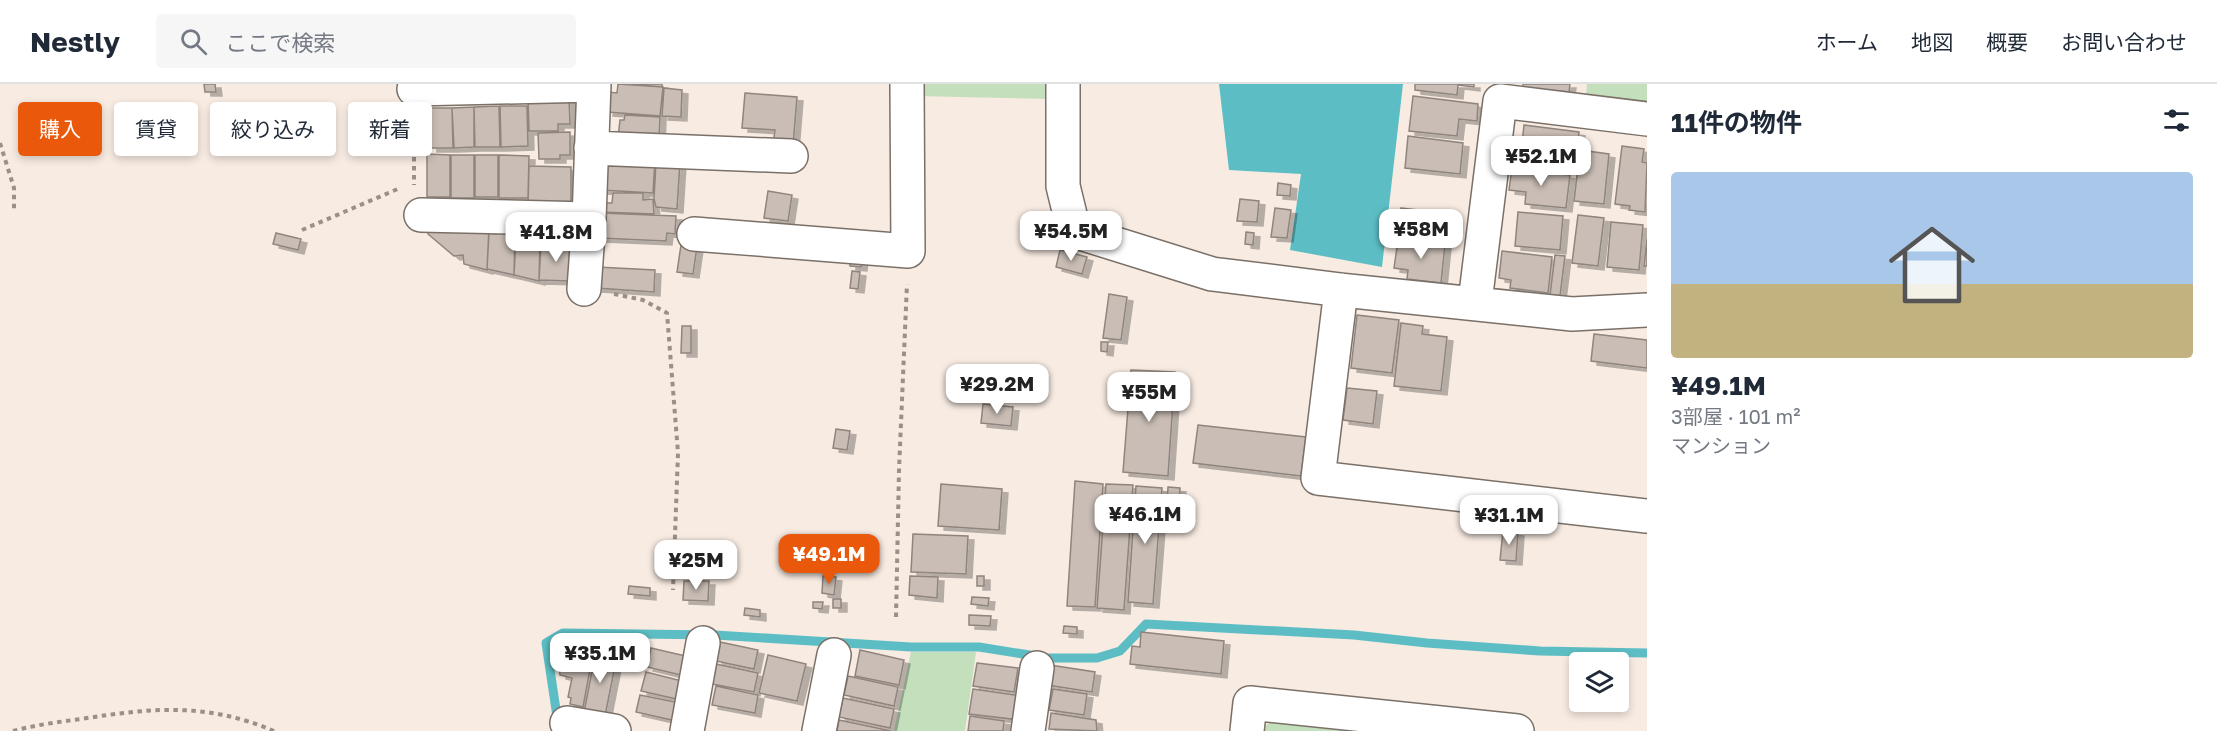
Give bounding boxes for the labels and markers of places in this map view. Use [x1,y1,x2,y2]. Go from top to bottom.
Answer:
pin: ¥52.1M [1492,136,1590,187]
pin: ¥58M [1385,209,1457,260]
pin: ¥54.5M [1022,211,1120,262]
pin: ¥41.8M [507,212,605,263]
pin: ¥29.2M [948,364,1046,415]
pin: ¥55M [1113,372,1185,423]
pin: ¥46.1M [1096,494,1194,545]
pin: ¥31.1M [1460,495,1558,546]
pin: ¥49.1M [780,534,878,585]
pin: ¥25M [660,540,732,591]
pin: ¥35.1M [551,633,649,684]

